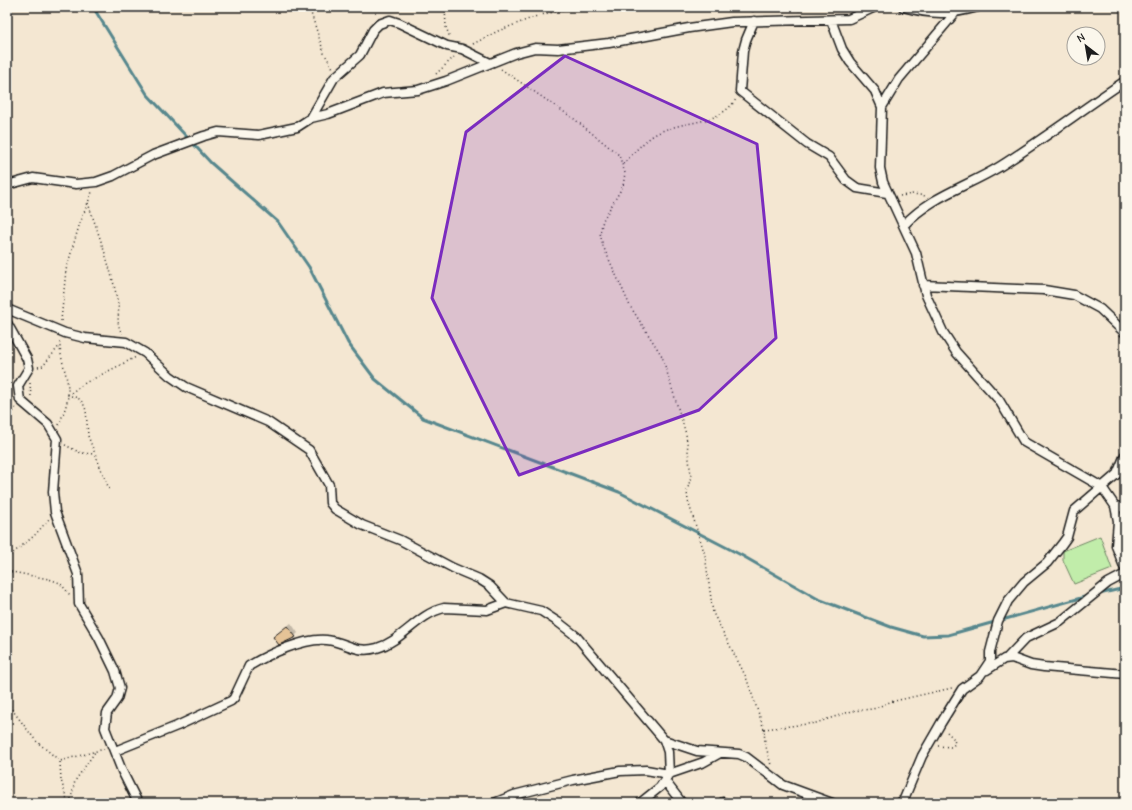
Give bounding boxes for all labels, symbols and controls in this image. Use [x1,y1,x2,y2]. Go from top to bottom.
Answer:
north arrow [1066,26,1106,66]
text: N [1075,30,1088,45]

